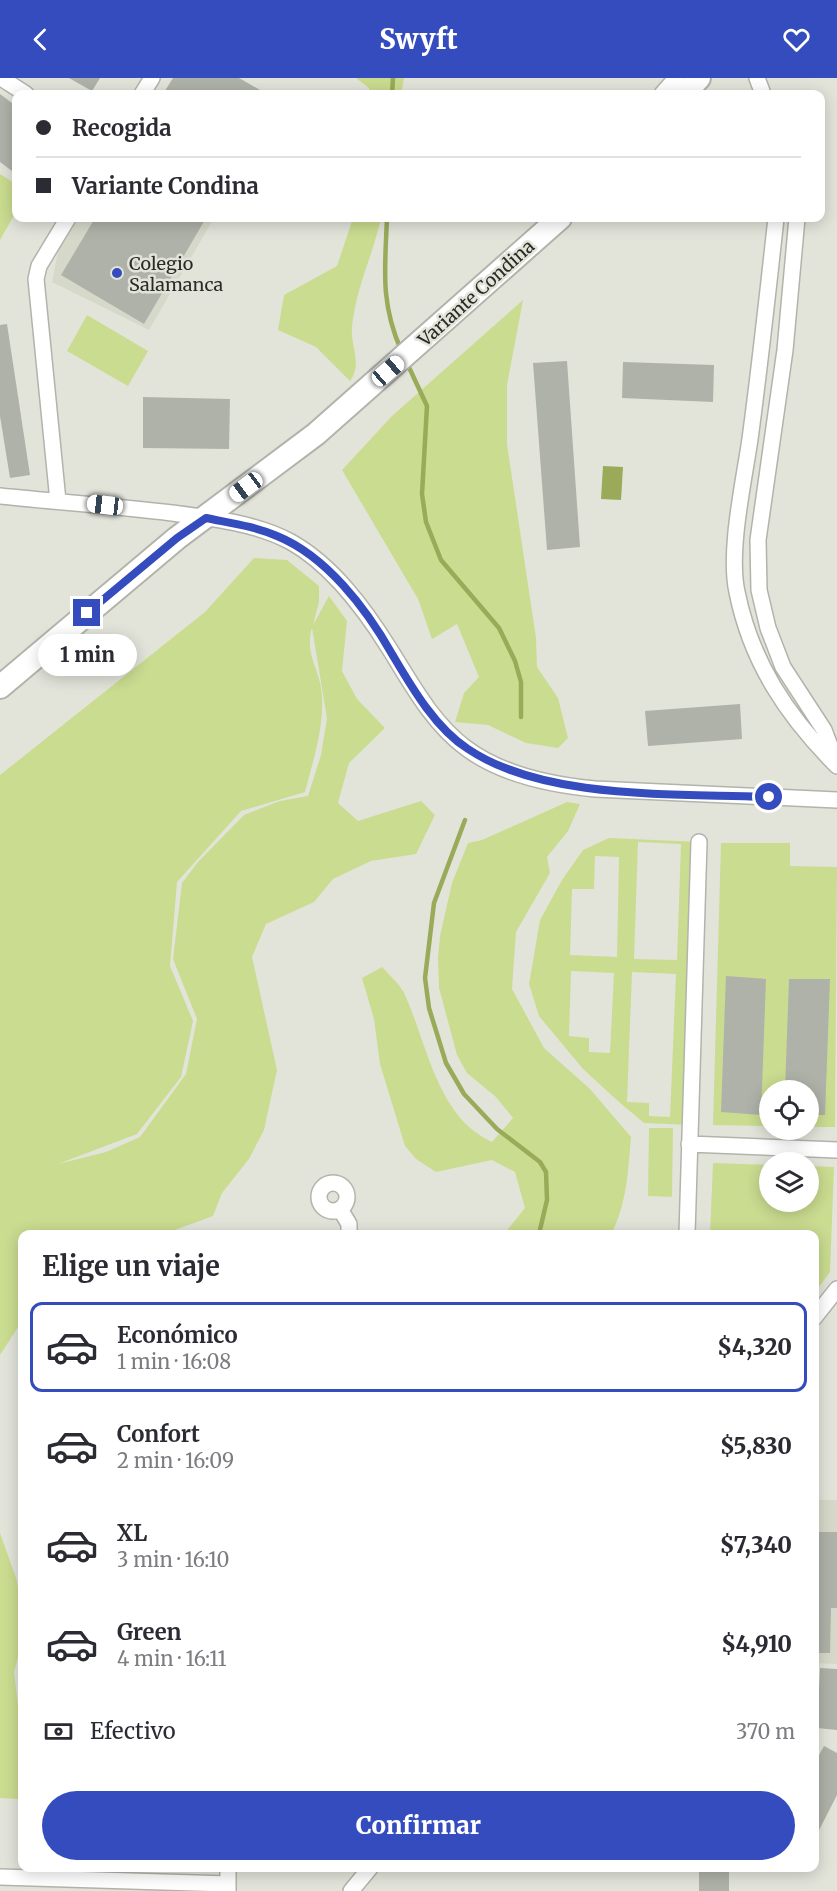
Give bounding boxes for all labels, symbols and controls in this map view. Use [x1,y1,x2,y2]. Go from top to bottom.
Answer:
text: Swyft [379,22,458,56]
icon: back [24,23,57,56]
icon: heart [780,23,813,56]
text: Recogida [72,114,172,142]
text: Variante Condina [72,172,259,200]
street label: Variante Condina [412,235,539,352]
place label: Colegio Salamanca [129,252,223,296]
marker: Colegio Salamanca [110,266,124,280]
car [369,352,407,390]
car [226,469,266,505]
car [86,494,124,516]
route end [73,599,100,626]
callout: 1 min [38,634,136,676]
text: 1 min [60,642,115,667]
route start [755,783,782,810]
map controls [759,1080,819,1212]
button: locate [759,1080,819,1140]
button: layers [759,1152,819,1212]
text: Elige un viaje [42,1249,220,1283]
icon: car [45,1320,99,1374]
text: Económico [117,1321,238,1349]
text: $4,320 [717,1333,792,1361]
text: 1 min · 16:08 [117,1349,231,1374]
icon: car [45,1419,99,1473]
text: Confort [117,1420,200,1448]
text: $5,830 [720,1432,792,1460]
text: 2 min · 16:09 [117,1448,234,1473]
icon: car [45,1518,99,1572]
text: XL [117,1519,147,1547]
text: $7,340 [720,1531,792,1559]
text: 3 min · 16:10 [117,1547,229,1572]
icon: car [45,1617,99,1671]
text: Green [117,1618,181,1646]
text: $4,910 [721,1630,792,1658]
text: 4 min · 16:11 [117,1646,227,1671]
icon: cash [42,1715,75,1748]
text: Efectivo [90,1717,176,1745]
text: 370 m [736,1719,795,1744]
button: Confirmar [42,1791,795,1860]

